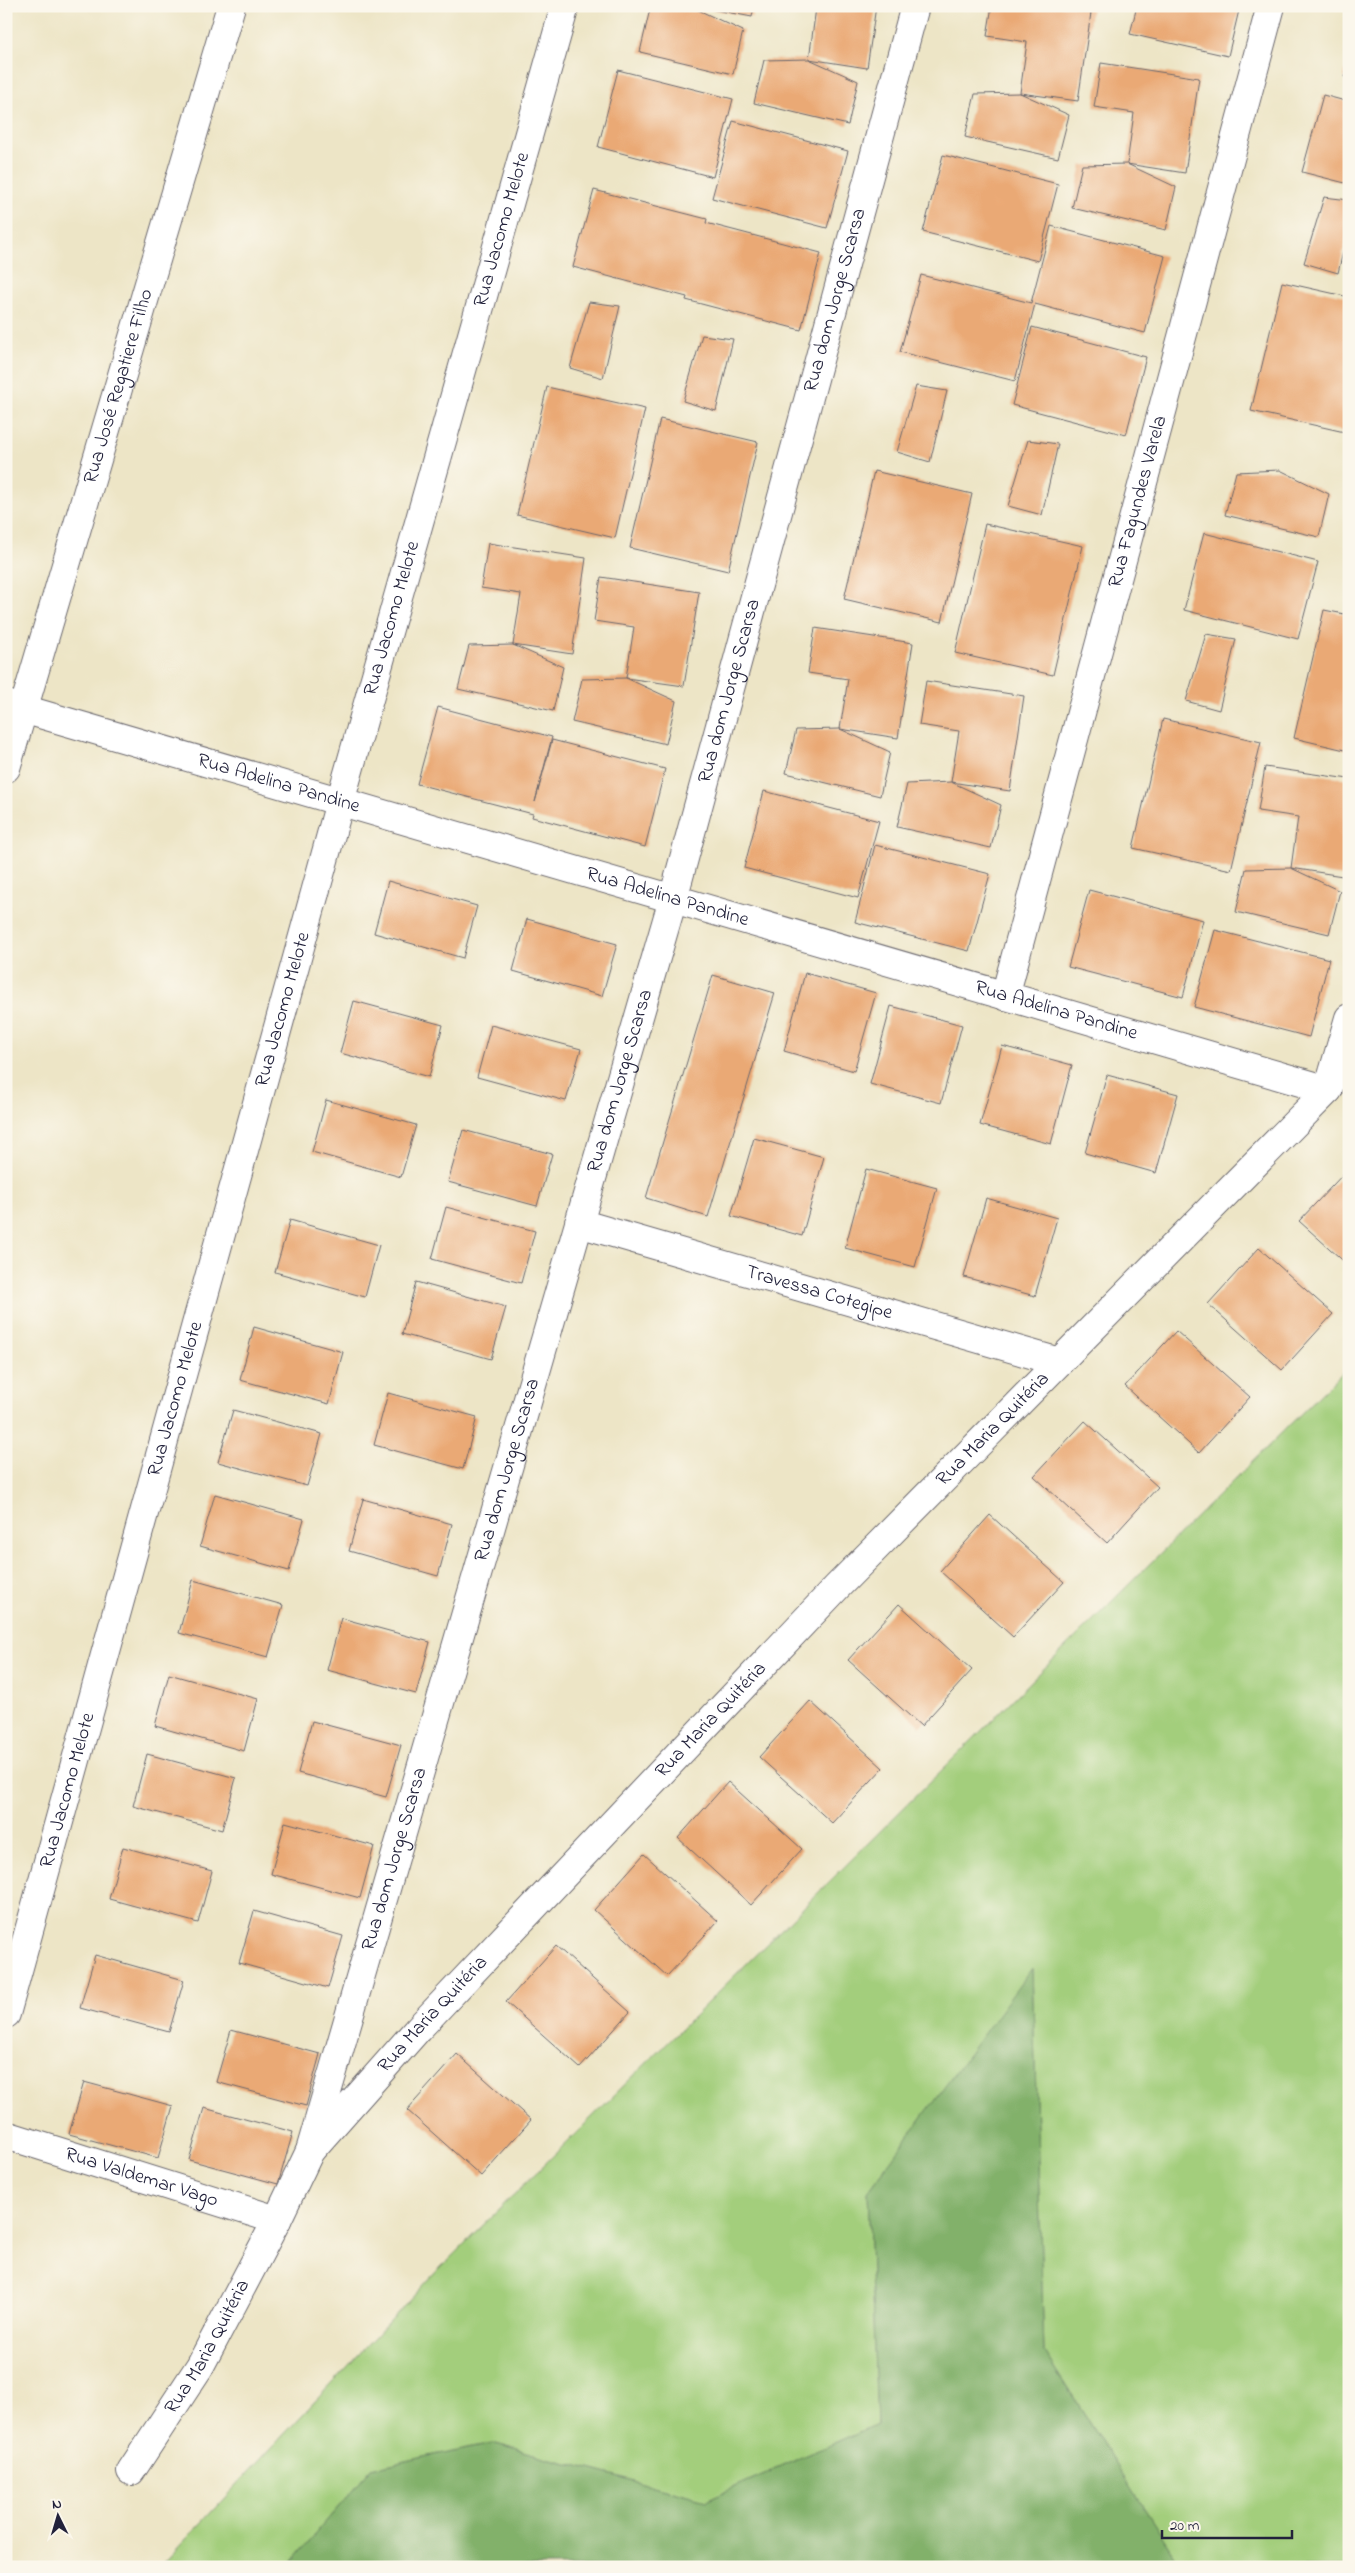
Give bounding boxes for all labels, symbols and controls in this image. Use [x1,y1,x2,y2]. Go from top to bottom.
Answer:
street label: Rua Jacomo Melote [466,149,537,310]
street label: Rua dom Jorge Scarsa [796,205,874,395]
street label: Rua José Regatiere Filho [76,285,161,487]
street label: Rua Fagundes Varela [1101,412,1175,591]
street label: Rua Jacomo Melote [356,538,428,699]
street label: Rua dom Jorge Scarsa [691,596,768,786]
street label: Rua Adelina Pandine [194,746,363,821]
street label: Rua Adelina Pandine [583,860,752,935]
street label: Rua Jacomo Melote [248,929,318,1090]
street label: Rua Adelina Pandine [971,973,1141,1048]
street label: Rua dom Jorge Scarsa [580,986,661,1176]
street label: Travessa Cotegipe [742,1258,896,1328]
street label: Rua Jacomo Melote [140,1318,211,1480]
street label: Rua Maria Quitéria [930,1365,1056,1493]
street label: Rua dom Jorge Scarsa [467,1375,548,1565]
street label: Rua Maria Quitéria [649,1655,773,1785]
street label: Rua Jacomo Melote [32,1709,103,1871]
street label: Rua dom Jorge Scarsa [354,1764,435,1954]
street label: Rua Maria Quitéria [371,1949,495,2080]
street label: Rua Valdemar Vago [61,2140,222,2215]
street label: Rua Maria Quitéria [158,2274,258,2420]
north arrow [32,2490,82,2540]
text: N [51,2494,63,2515]
scale bar [1162,2508,1292,2540]
text: 20 m [1170,2515,1200,2537]

